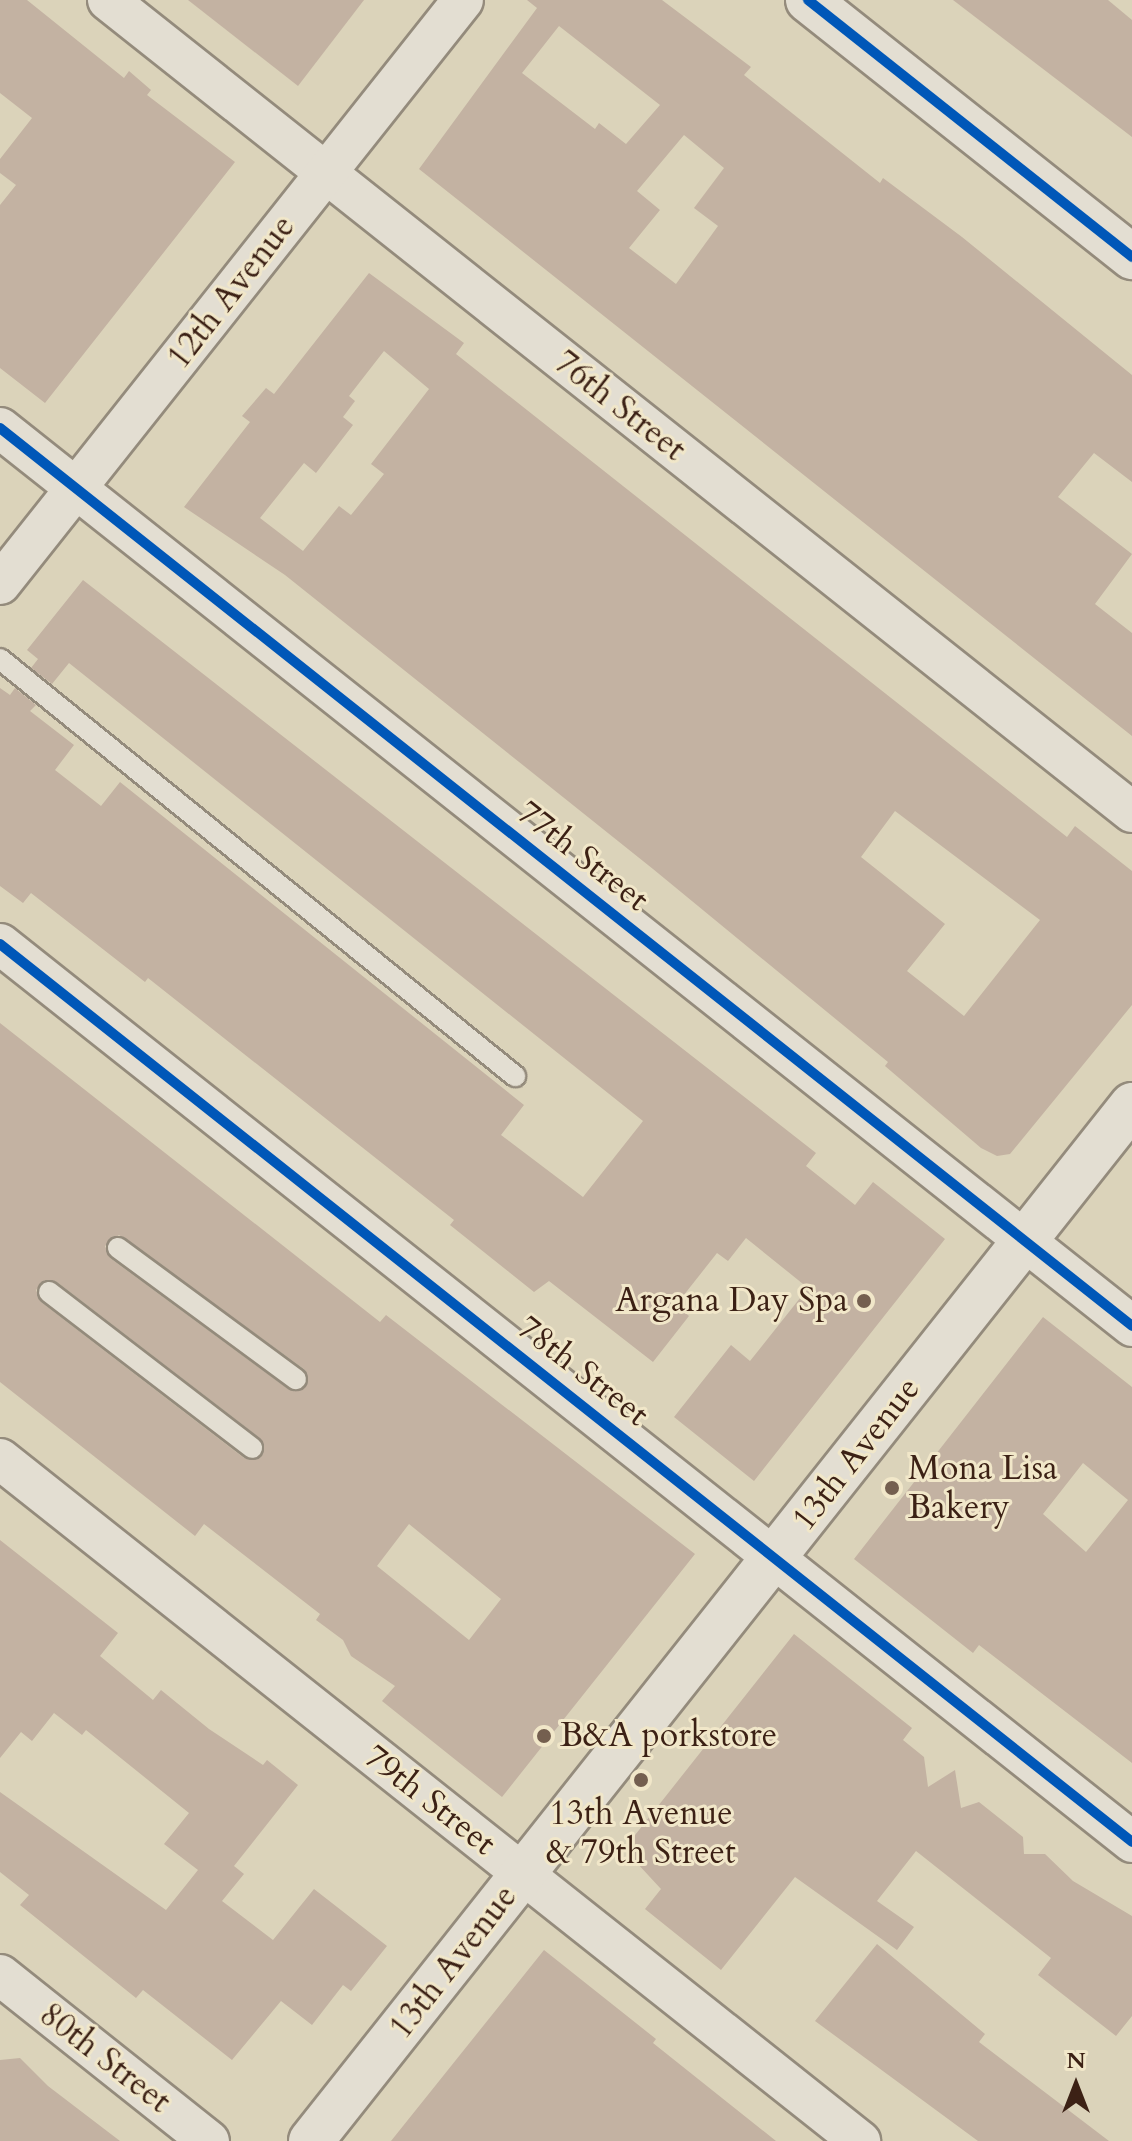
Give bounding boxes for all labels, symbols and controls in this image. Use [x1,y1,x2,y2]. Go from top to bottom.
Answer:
street label: 12th Avenue [158,207,304,377]
street label: 76th Street [546,342,694,470]
street label: 77th Street [509,792,657,920]
place label: Argana Day Spa [615,1281,848,1321]
marker: Argana Day Spa [855,1292,873,1310]
street label: 78th Street [509,1307,657,1435]
street label: 13th Avenue [783,1369,929,1539]
place label: Mona Lisa Bakery [908,1448,1058,1528]
marker: Mona Lisa Bakery [883,1479,901,1497]
place label: B&A porkstore [560,1716,777,1756]
marker: B&A porkstore [535,1727,553,1745]
street label: 79th Street [356,1736,504,1864]
marker: 13th Avenue & 79th Street [632,1771,650,1789]
place label: 13th Avenue & 79th Street [546,1793,736,1872]
street label: 13th Avenue [380,1877,526,2047]
street label: 80th Street [31,1994,179,2122]
north arrow [1036,2045,1116,2125]
text: N [1066,2046,1086,2076]

